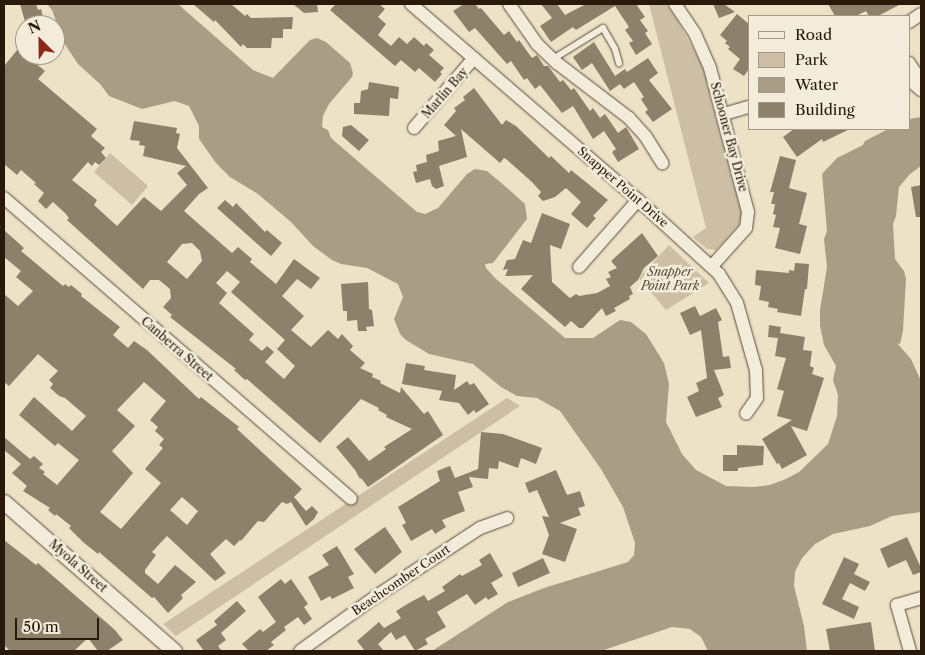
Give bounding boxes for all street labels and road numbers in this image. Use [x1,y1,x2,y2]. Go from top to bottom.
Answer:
street label: Marlin Bay [419,65,471,121]
street label: Schooner Bay Drive [707,80,751,194]
street label: Snapper Point Drive [575,144,671,230]
street label: Canberra Street [138,314,216,384]
street label: Myola Street [46,537,110,595]
street label: Beachcomber Court [349,542,453,618]

